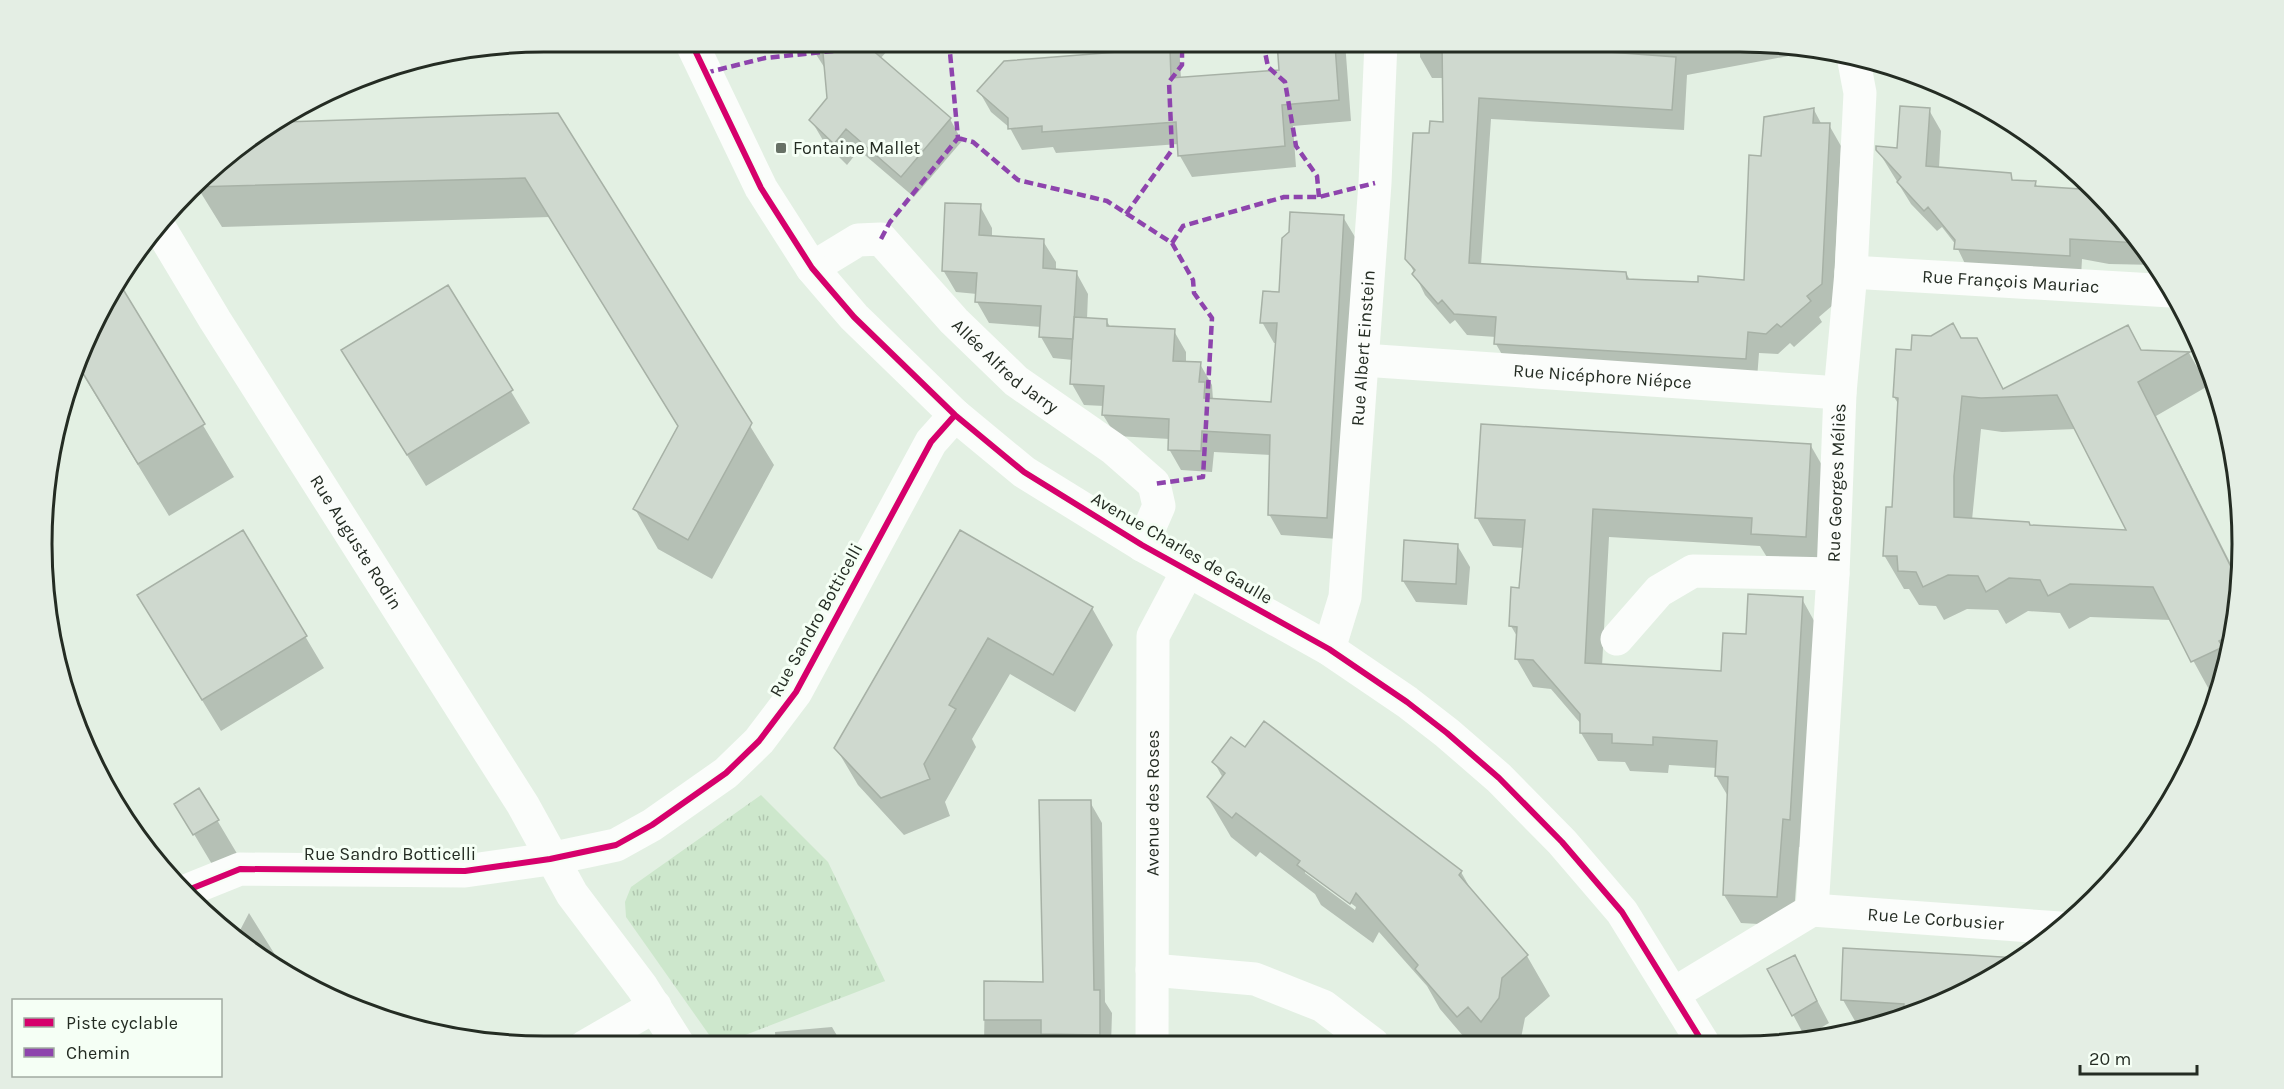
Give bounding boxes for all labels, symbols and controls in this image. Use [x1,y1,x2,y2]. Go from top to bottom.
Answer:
place label: Fontaine Mallet [793,137,921,159]
marker: Fontaine Mallet [774,141,788,155]
street label: Rue François Mauriac [1921,265,2100,298]
street label: Rue Albert Einstein [1346,269,1380,427]
street label: Allée Alfred Jarry [947,314,1063,418]
street label: Rue Nicéphore Niépce [1512,359,1692,394]
street label: Rue Georges Méliès [1822,403,1851,563]
street label: Rue Auguste Rodin [305,471,407,614]
street label: Avenue Charles de Gaulle [1087,487,1277,609]
street label: Rue Sandro Botticelli [765,539,867,701]
street label: Avenue des Roses [1141,730,1164,876]
street label: Rue Sandro Botticelli [304,843,476,865]
street label: Rue Le Corbusier [1867,903,2005,935]
legend [12,999,222,1077]
text: Piste cyclable [66,1012,178,1034]
scale bar [2080,1038,2197,1076]
text: Chemin [66,1042,130,1064]
text: 20 m [2089,1048,2131,1070]

